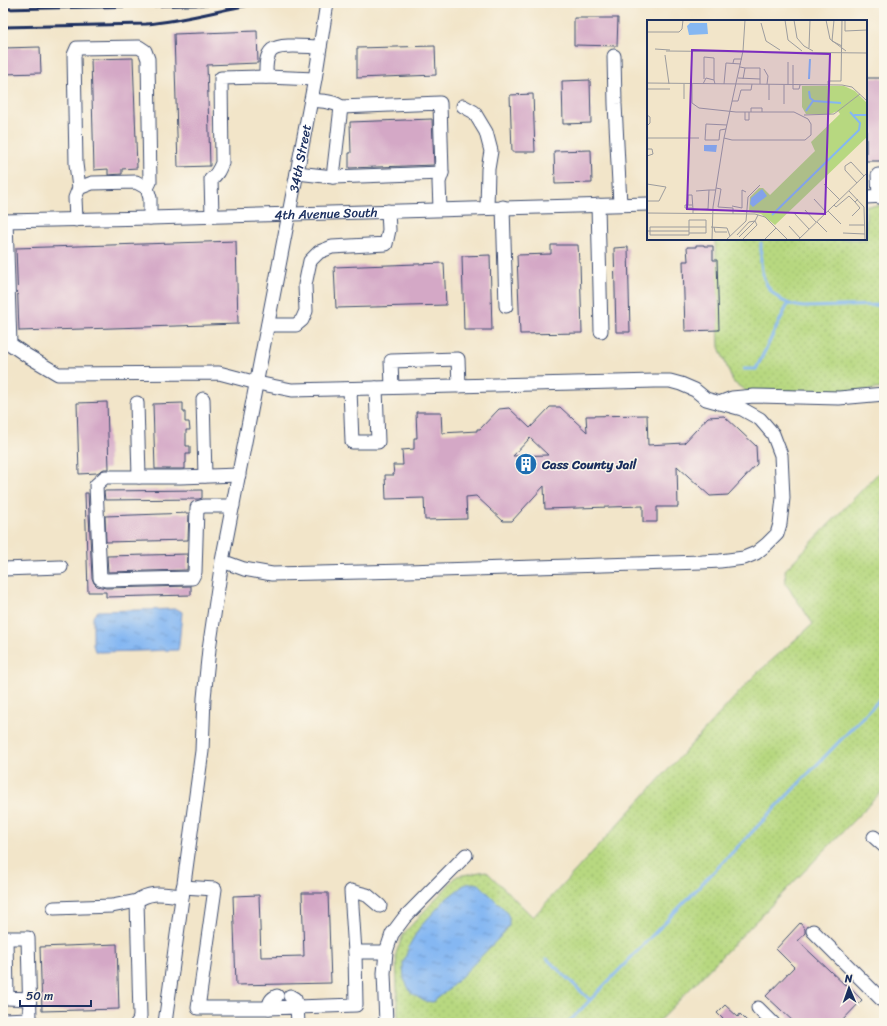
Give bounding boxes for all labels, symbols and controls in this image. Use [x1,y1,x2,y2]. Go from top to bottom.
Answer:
inset map [647,20,867,240]
street label: 34th Street [282,122,318,194]
street label: 4th Avenue South [274,201,378,227]
building icon: Cass County Jail [513,451,539,477]
place label: Cass County Jail [541,453,638,476]
north arrow [829,968,869,1008]
text: N [844,969,853,988]
scale bar [20,982,91,1008]
text: 50 m [26,985,53,1007]

